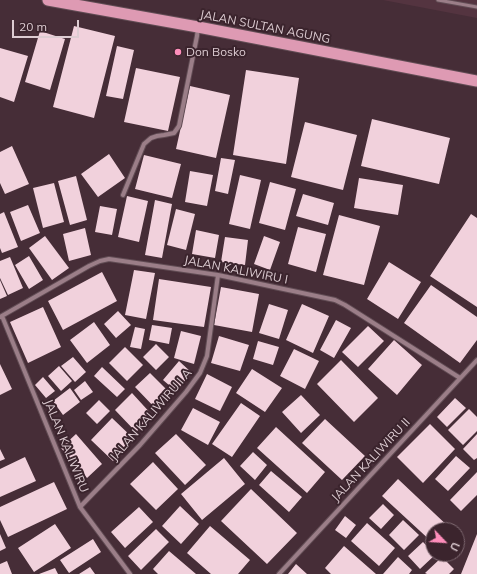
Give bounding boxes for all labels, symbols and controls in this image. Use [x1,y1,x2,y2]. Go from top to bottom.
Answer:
street label: JALAN SULTAN AGUNG [199,7,331,47]
scale bar [14,12,81,38]
text: 20 m [19,19,47,34]
place label: Don Bosko [186,45,246,59]
marker: Don Bosko [173,47,183,57]
street label: JALAN KALIWIRU I [183,253,289,287]
street label: JALAN KALIWIRU I A [107,366,195,464]
street label: JALAN KALIWIRU [41,397,91,495]
street label: JALAN KALIWIRU II [329,415,413,505]
north arrow [425,522,465,562]
text: U [447,540,463,553]

